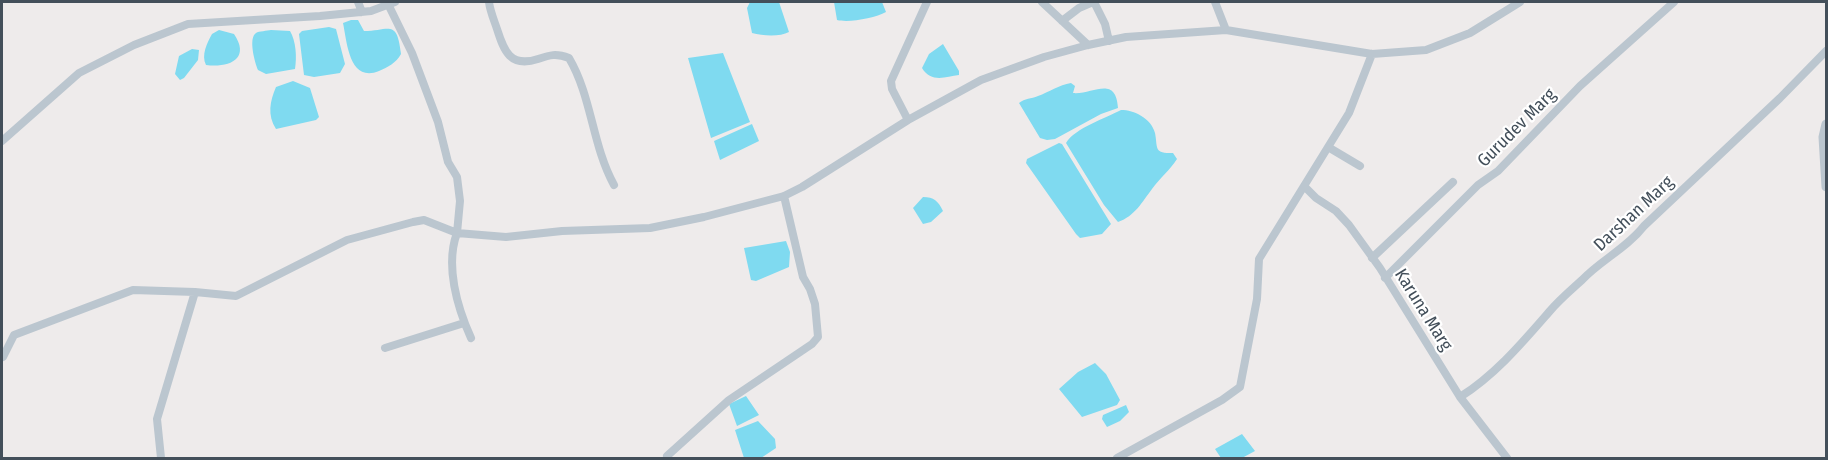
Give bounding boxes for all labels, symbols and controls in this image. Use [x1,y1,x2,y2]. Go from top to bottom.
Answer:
street label: Gurudev Marg [1473,84,1561,172]
street label: Darshan Marg [1590,172,1678,256]
street label: Karuna Marg [1389,265,1457,355]

